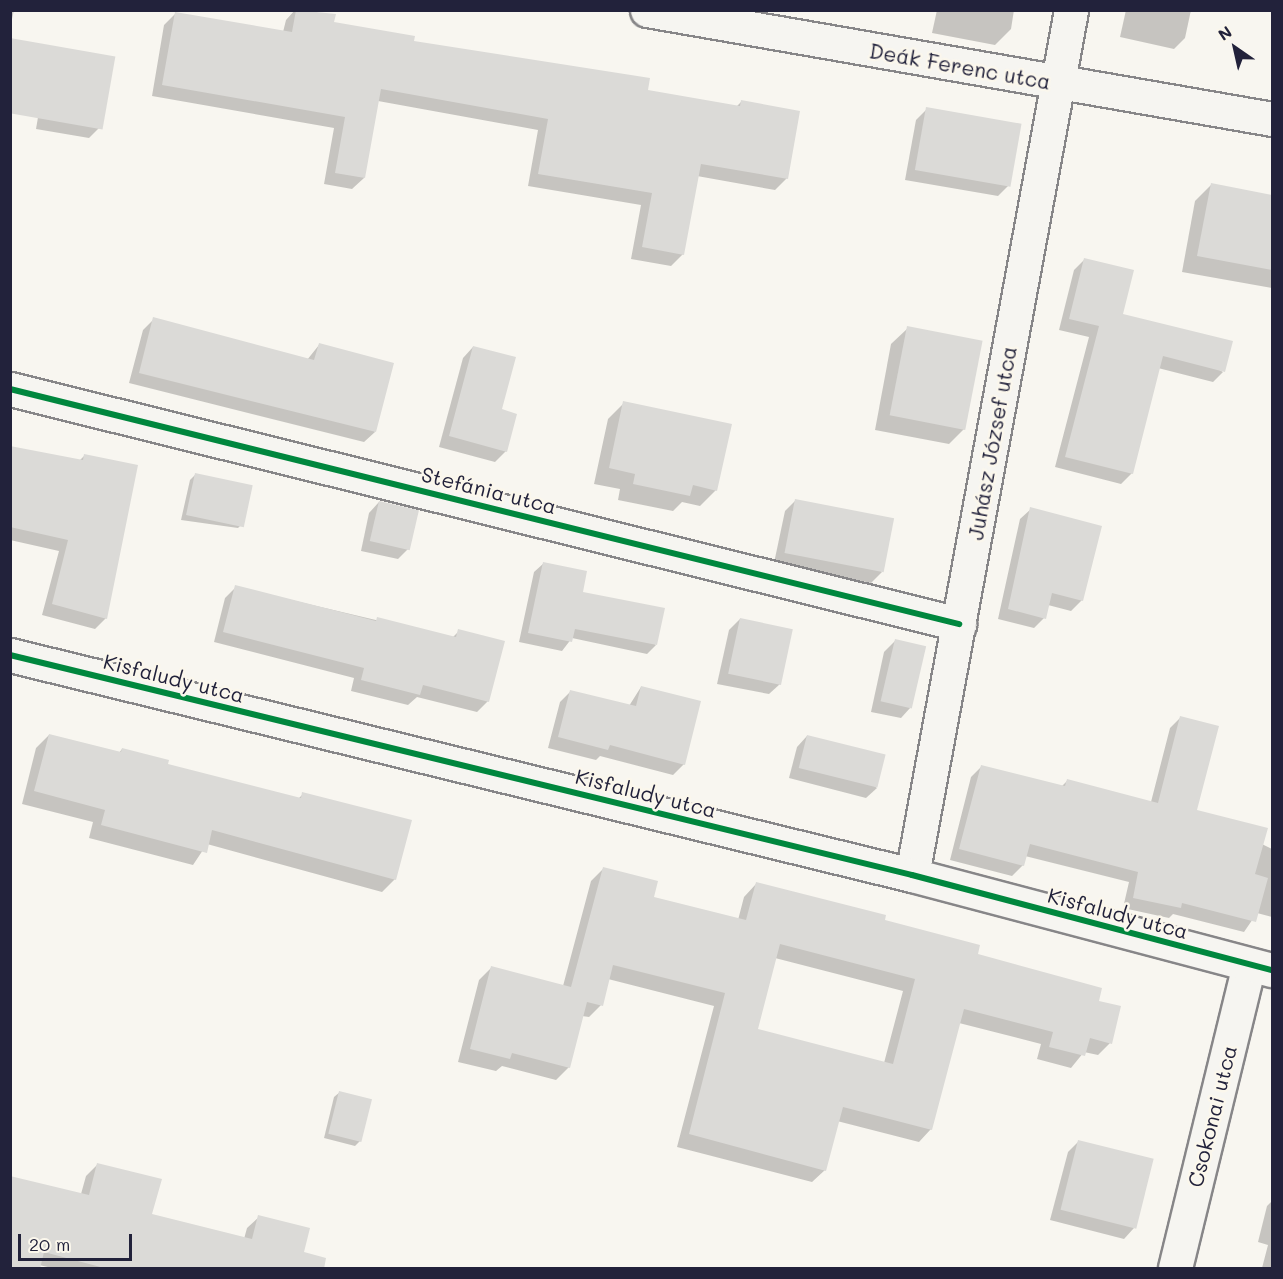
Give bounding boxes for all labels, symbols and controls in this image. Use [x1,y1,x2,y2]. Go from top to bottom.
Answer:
north arrow [1205,18,1265,78]
text: N [1214,21,1236,45]
street label: Deák Ferenc utca [867,38,1053,94]
street label: Juhász József utca [963,344,1021,542]
street label: Stefánia utca [419,461,559,519]
street label: Kisfaludy utca [101,648,247,708]
street label: Kisfaludy utca [573,763,719,823]
street label: Kisfaludy utca [1045,882,1191,944]
street label: Csokonai utca [1182,1042,1242,1190]
scale bar [21,1222,135,1260]
text: 20 m [29,1232,70,1256]

